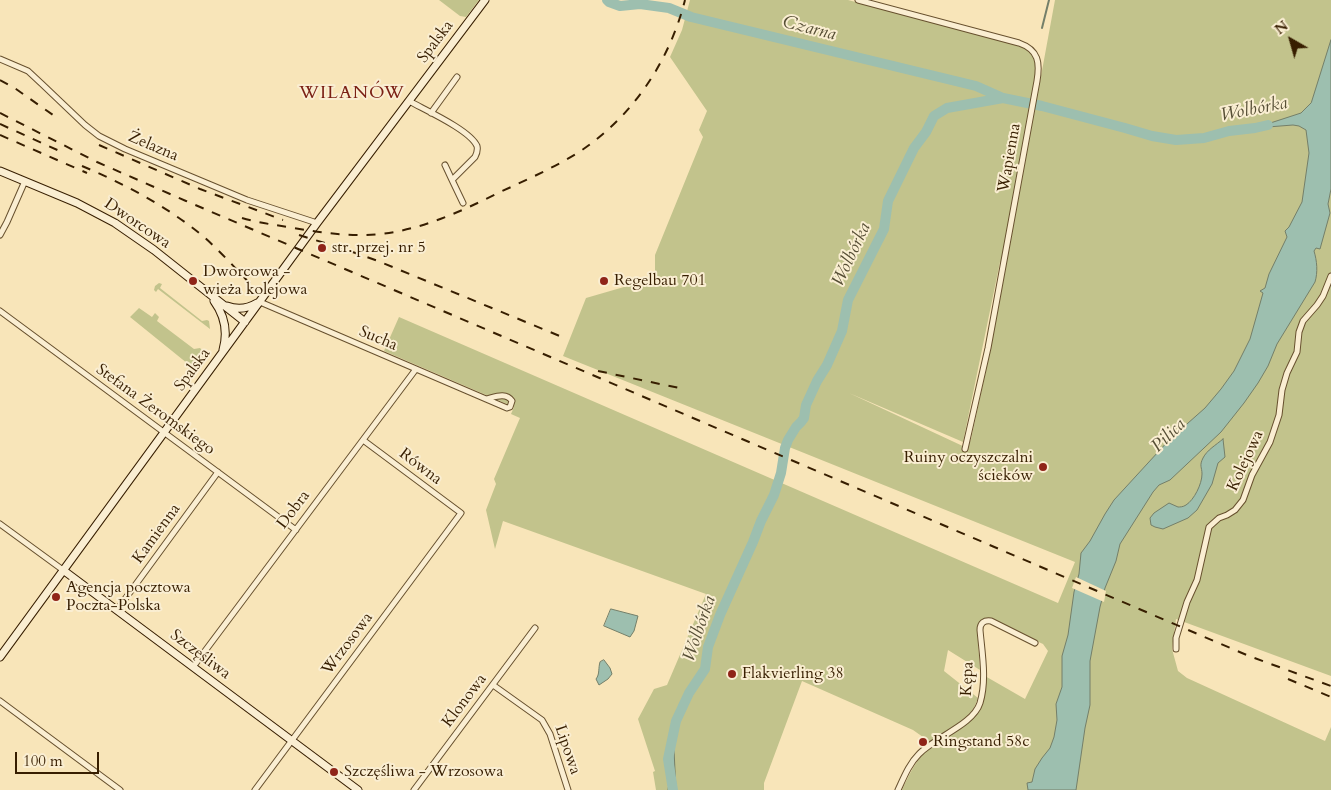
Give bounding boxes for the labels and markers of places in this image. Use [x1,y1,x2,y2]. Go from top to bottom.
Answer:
place label: str. przej. nr 5 [332,238,426,258]
marker: str. przej. nr 5 [316,242,328,254]
place label: Dworcowa - wieża kolejowa [203,262,307,300]
place label: Regelbau 701 [614,271,706,291]
marker: Dworcowa - wieża kolejowa [187,275,199,287]
marker: Regelbau 701 [598,275,610,287]
place label: Ruiny oczyszczalni ścieków [904,448,1033,486]
marker: Ruiny oczyszczalni ścieków [1037,461,1049,473]
place label: Agencja pocztowa Poczta-Polska [66,578,191,616]
marker: Agencja pocztowa Poczta-Polska [50,591,62,603]
place label: Flakvierling 38 [742,664,844,684]
marker: Flakvierling 38 [726,668,738,680]
place label: Ringstand 58c [933,732,1030,752]
marker: Ringstand 58c [917,736,929,748]
place label: Szczęśliwa - Wrzosowa [344,762,503,782]
marker: Szczęśliwa - Wrzosowa [328,766,340,778]

